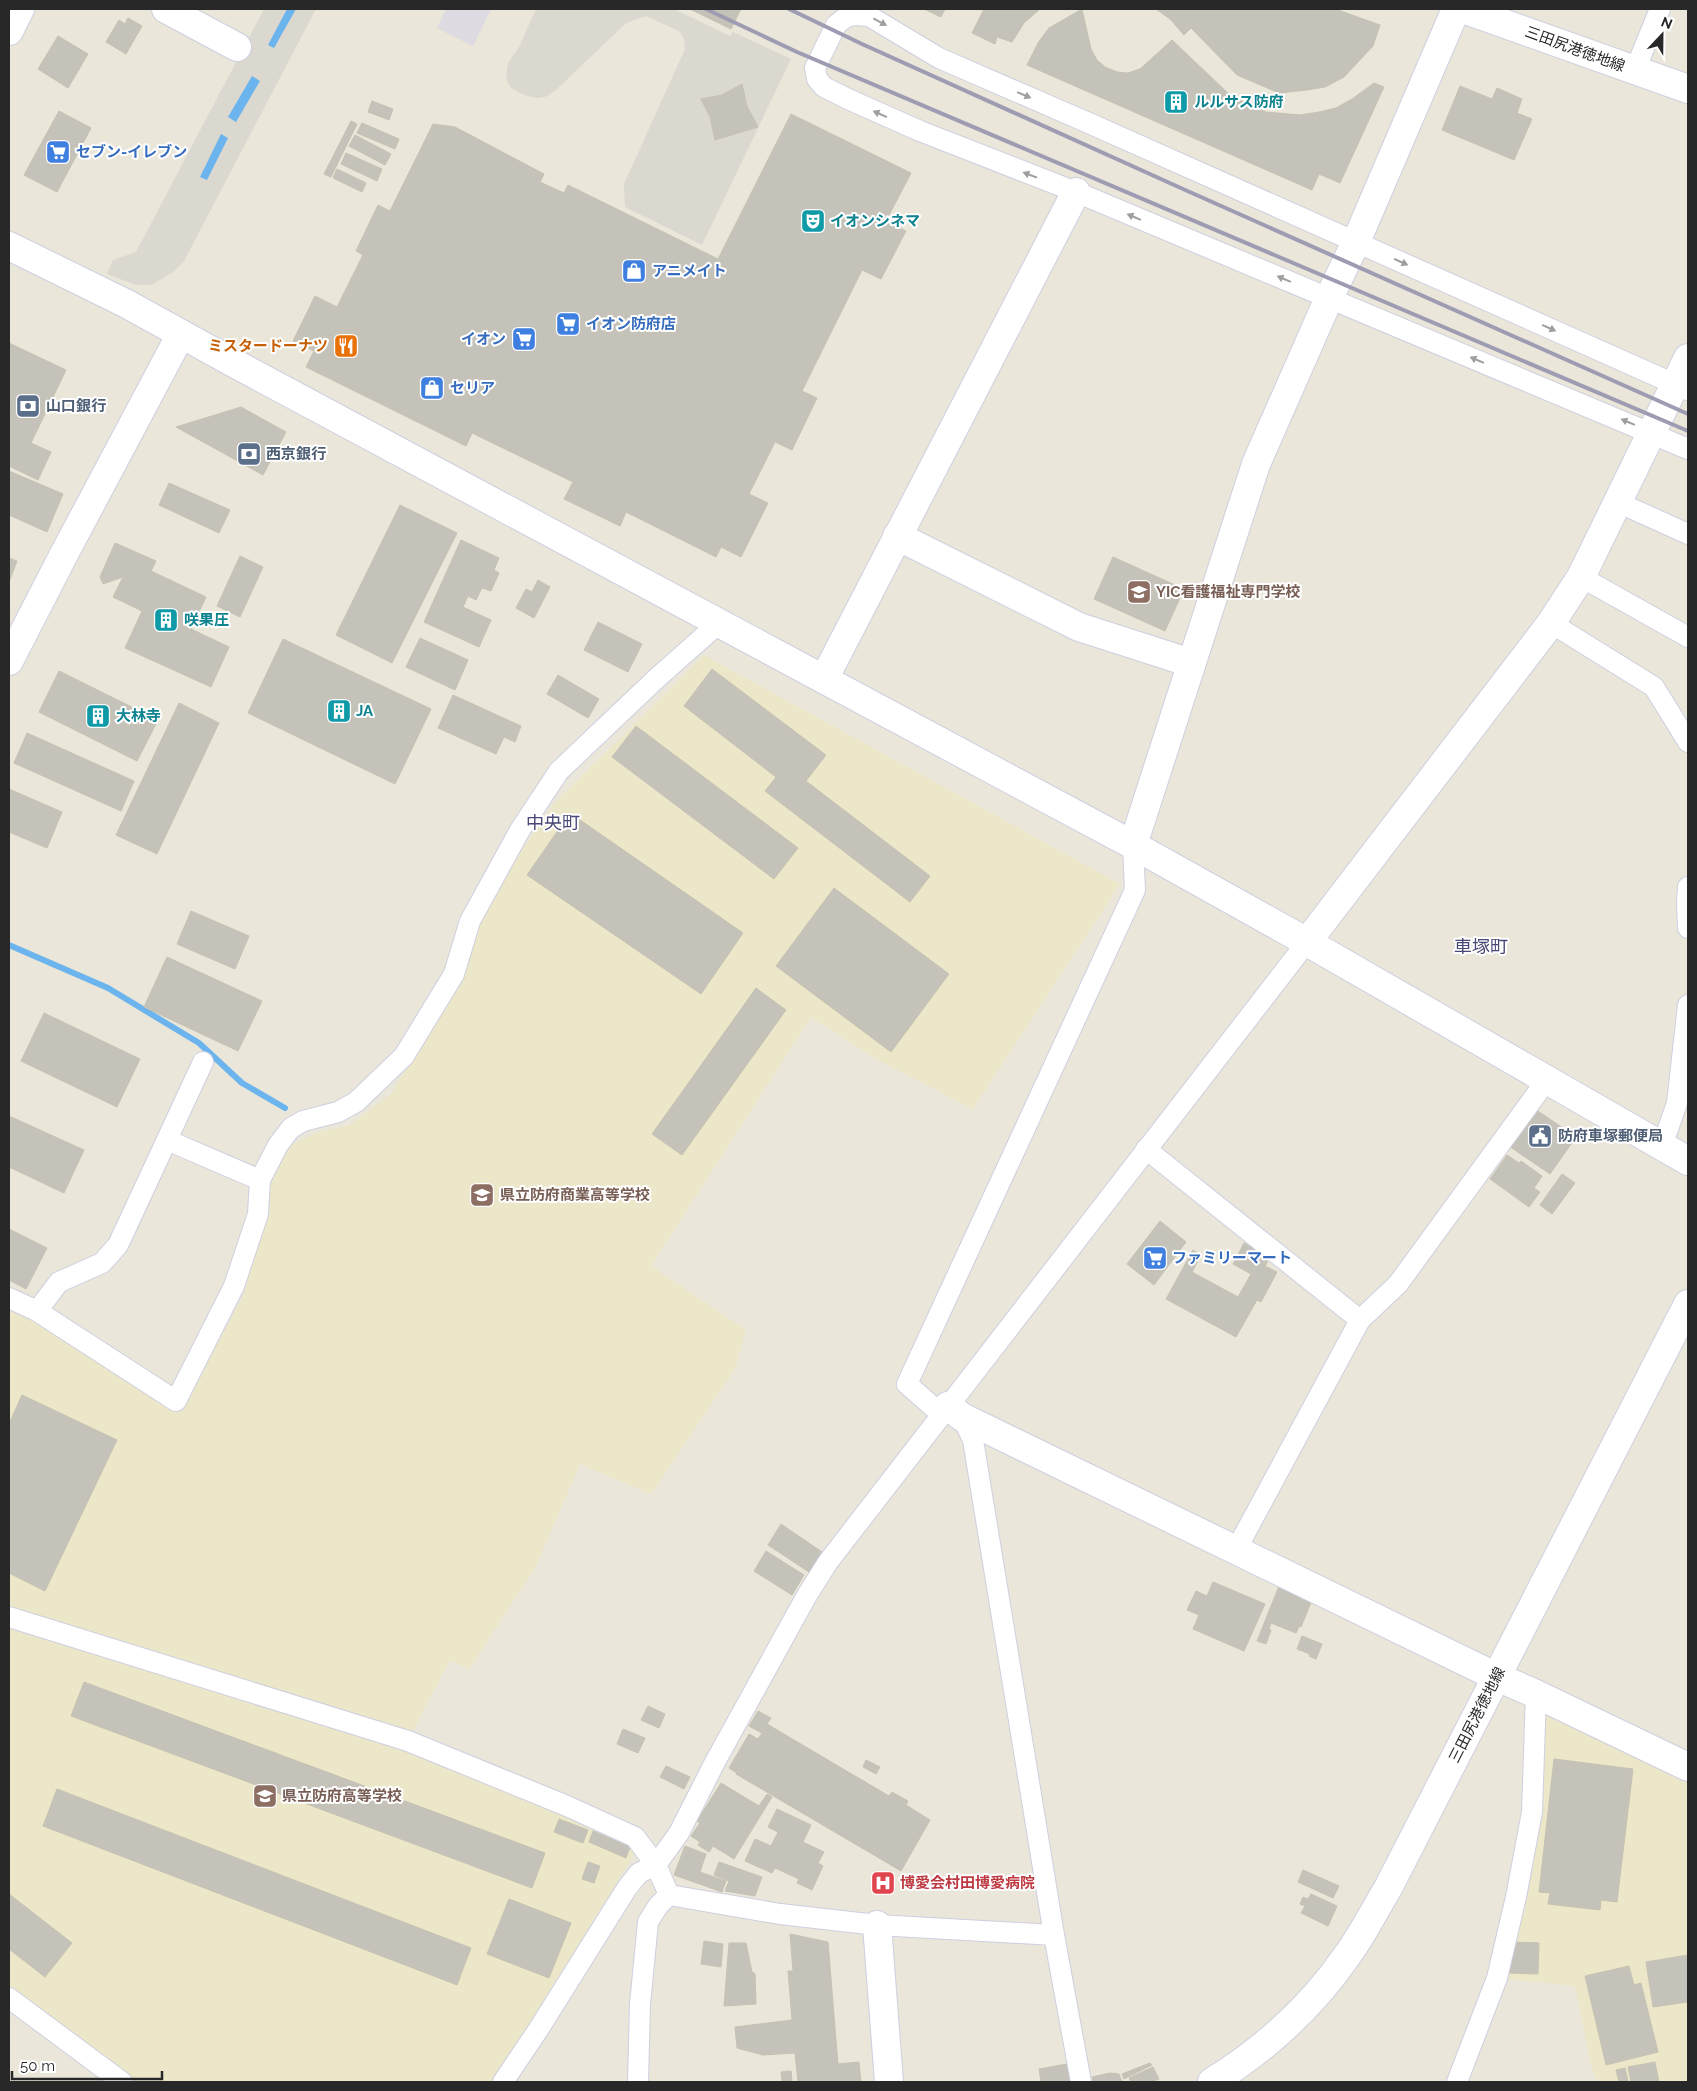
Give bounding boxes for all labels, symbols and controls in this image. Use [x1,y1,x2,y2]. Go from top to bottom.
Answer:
north arrow [1637,10,1687,60]
text: N [1659,14,1675,32]
one-way arrow [873,17,887,26]
street label: 三田尻港徳地線 [1523,23,1627,75]
building icon: ルルサス防府 [1163,89,1189,115]
one-way arrow [1017,91,1032,99]
place label: ルルサス防府 [1194,93,1284,111]
one-way arrow [873,109,887,117]
supermarket icon: セブン-イレブン [45,139,71,165]
place label: セブン-イレブン [76,143,187,161]
one-way arrow [1023,170,1038,178]
theatre icon: イオンシネマ [800,208,826,234]
place label: イオンシネマ [830,212,920,230]
one-way arrow [1127,212,1141,220]
shop icon: アニメイト [621,258,647,284]
one-way arrow [1394,258,1408,266]
place label: アニメイト [652,262,727,280]
one-way arrow [1277,275,1291,283]
supermarket icon: イオン防府店 [555,311,581,337]
place label: イオン防府店 [586,315,676,333]
one-way arrow [1542,324,1556,332]
supermarket icon: イオン [511,326,537,352]
place label: イオン [461,330,506,348]
restaurant icon: ミスタードーナツ [333,333,359,359]
place label: ミスタードーナツ [208,337,328,355]
one-way arrow [1470,355,1485,363]
shop icon: セリア [419,375,445,401]
place label: セリア [450,379,495,397]
bank icon: 山口銀行 [15,393,41,419]
place label: 山口銀行 [46,397,106,415]
one-way arrow [1620,418,1635,425]
bank icon: 西京銀行 [236,441,262,467]
place label: 西京銀行 [266,445,326,463]
school or university icon: YIC看護福祉専門学校 [1126,579,1152,605]
place label: YIC看護福祉専門学校 [1156,583,1300,601]
building icon: 咲果圧 [153,607,179,633]
place label: 咲果圧 [184,611,229,629]
building icon: JA [326,698,352,724]
place label: JA [356,702,374,720]
building icon: 大林寺 [85,703,111,729]
place label: 大林寺 [116,707,161,725]
district label: 中央町 [526,812,580,833]
district label: 車塚町 [1454,936,1508,957]
public building icon: 防府車塚郵便局 [1527,1123,1553,1149]
place label: 防府車塚郵便局 [1558,1127,1663,1145]
school or university icon: 県立防府商業高等学校 [469,1182,495,1208]
place label: 県立防府商業高等学校 [500,1186,650,1204]
supermarket icon: ファミリーマート [1142,1245,1168,1271]
place label: ファミリーマート [1172,1249,1292,1267]
street label: 三田尻港徳地線 [1445,1664,1509,1766]
school or university icon: 県立防府高等学校 [252,1783,278,1809]
place label: 県立防府高等学校 [282,1787,402,1805]
hospital icon: 博愛会村田博愛病院 [870,1870,896,1896]
place label: 博愛会村田博愛病院 [900,1874,1035,1892]
scale bar [12,2048,162,2080]
text: 50 m [20,2057,55,2075]

